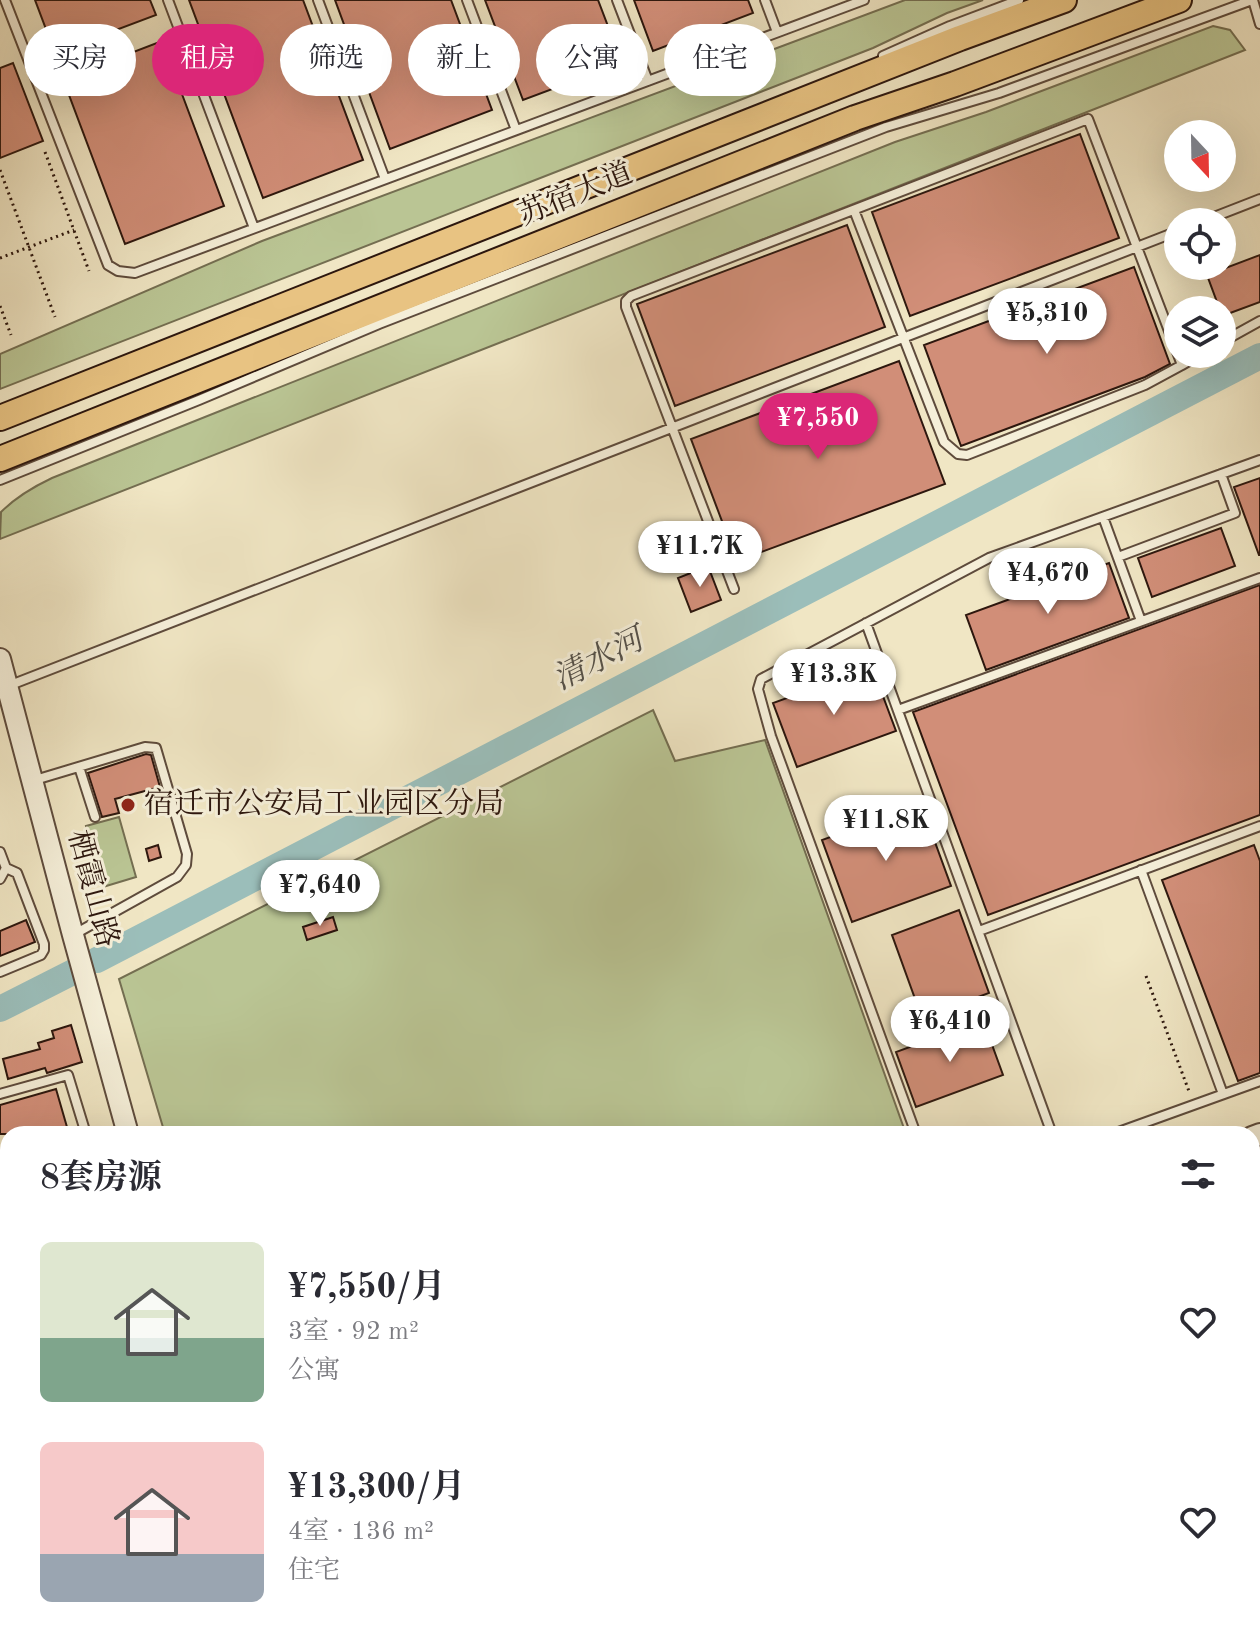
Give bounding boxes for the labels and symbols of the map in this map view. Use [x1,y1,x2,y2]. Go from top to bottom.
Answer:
north arrow [1164,120,1236,192]
street label: 苏宿大道 [514,156,637,231]
pin: ¥5,310 [982,288,1112,356]
pin: ¥7,550 [753,393,883,461]
pin: ¥11.7K [635,521,765,589]
pin: ¥4,670 [983,548,1113,616]
water label: 清水河 [548,620,653,697]
pin: ¥13.3K [769,649,899,717]
place label: 宿迁市公安局工业园区分局 [144,787,504,820]
pin: ¥11.8K [821,795,951,863]
marker: 宿迁市公安局工业园区分局 [119,796,137,814]
street label: 栖霞山路 [62,826,125,951]
pin: ¥7,640 [255,860,385,928]
pin: ¥6,410 [885,996,1015,1064]

